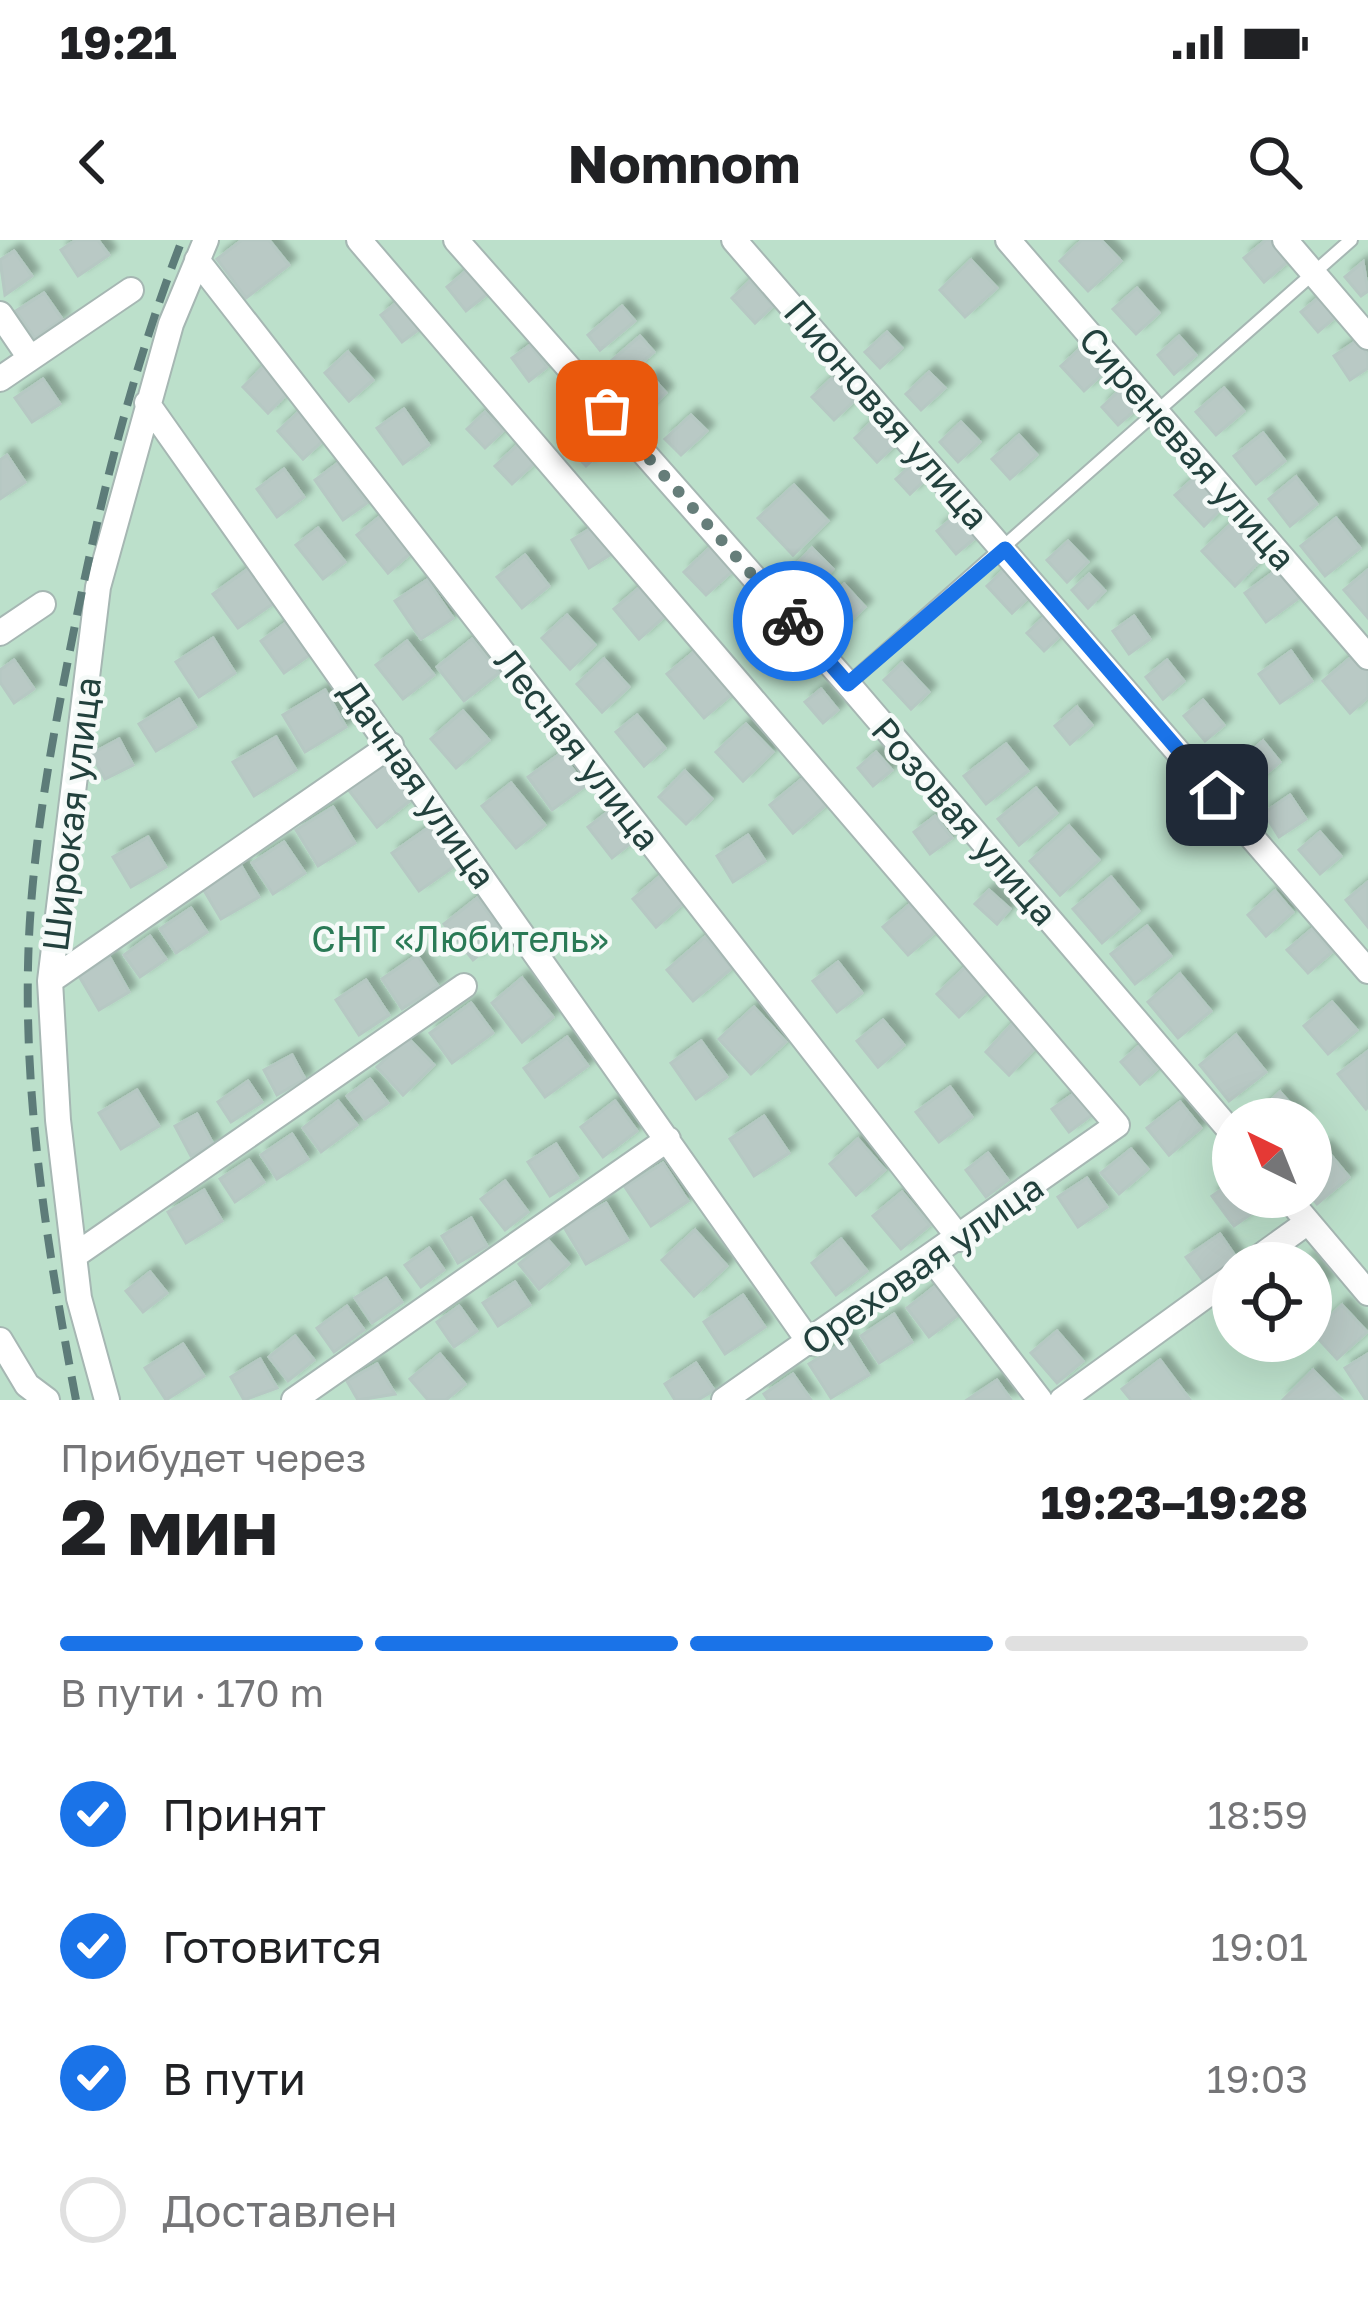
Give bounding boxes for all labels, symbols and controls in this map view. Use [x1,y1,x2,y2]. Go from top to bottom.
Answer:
text: 19:21 [60,15,177,69]
icon: back [60,129,126,195]
icon: search [1242,129,1308,195]
text: Nomnom [567,130,801,195]
street label: Пионовая улица [776,291,998,537]
street label: Сиреневая улица [1071,318,1305,578]
pin [556,360,658,462]
icon: bag [574,378,640,444]
courier [733,561,853,681]
icon: bike [760,588,826,654]
street label: Лесная улица [486,640,670,858]
street label: Дачная улица [330,672,506,896]
street label: Широкая улица [33,674,109,954]
street label: Розовая улица [863,708,1067,934]
pin [1166,744,1268,846]
icon: home [1184,762,1250,828]
park label: СНТ «Любитель» [311,917,609,960]
north arrow [1212,1098,1332,1218]
map controls [1212,1098,1332,1362]
street label: Ореховая улица [793,1165,1051,1363]
button: locate [1212,1242,1332,1362]
text: Прибудет через [60,1434,366,1481]
text: 19:23–19:28 [1041,1475,1308,1529]
text: 2 мин [60,1479,278,1572]
text: В пути · 170 m [60,1669,324,1716]
icon: check [60,1781,126,1847]
text: Принят [162,1787,326,1841]
text: 18:59 [1207,1791,1308,1838]
icon: check [60,1913,126,1979]
text: Готовится [162,1919,382,1973]
text: 19:01 [1211,1923,1308,1970]
icon: check [60,2045,126,2111]
text: В пути [162,2051,306,2105]
text: 19:03 [1207,2055,1308,2102]
text: Доставлен [162,2183,398,2237]

